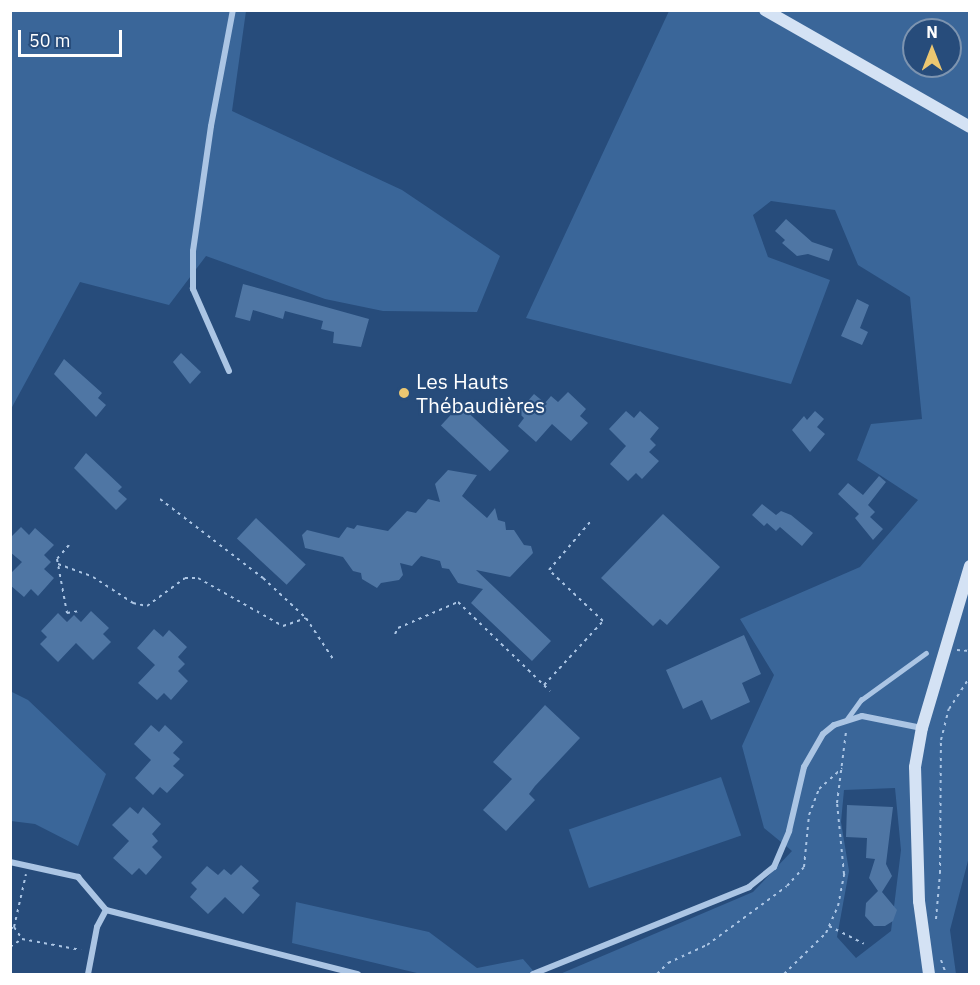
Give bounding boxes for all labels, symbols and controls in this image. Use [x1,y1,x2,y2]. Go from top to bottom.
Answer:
scale bar [21,18,124,56]
north arrow [902,18,962,78]
text: N [926,22,938,42]
text: 50 m [29,29,71,52]
place label: Les Hauts Thébaudières [416,368,545,418]
marker: Les Hauts Thébaudières [397,386,411,400]

